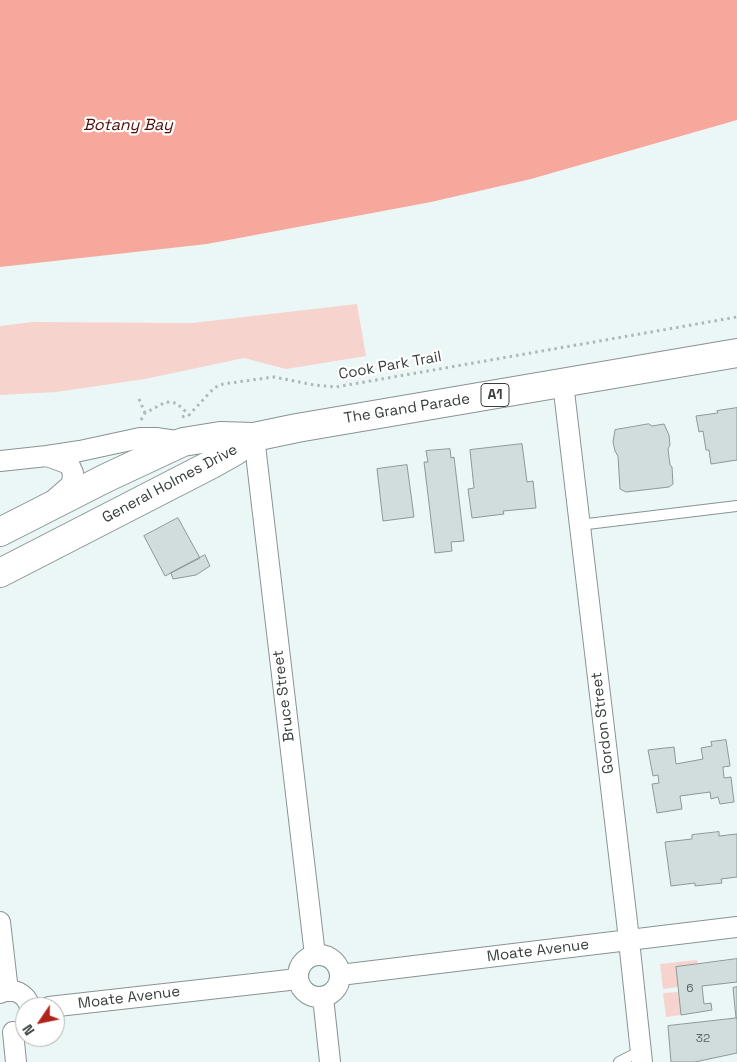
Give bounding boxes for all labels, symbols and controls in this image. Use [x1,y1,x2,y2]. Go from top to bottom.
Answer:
water label: Botany Bay [83,116,173,136]
street label: Cook Park Trail [337,348,443,384]
road number: A1 [481,384,509,406]
street label: The Grand Parade [343,390,471,428]
street label: General Holmes Drive [99,441,241,527]
street label: Bruce Street [269,649,299,743]
street label: Gordon Street [588,671,618,775]
street label: Moate Avenue [486,936,590,966]
house number: 6 [686,982,694,996]
street label: Moate Avenue [77,983,181,1013]
north arrow [15,997,65,1047]
text: N [18,1021,38,1039]
house number: 32 [696,1032,710,1046]

